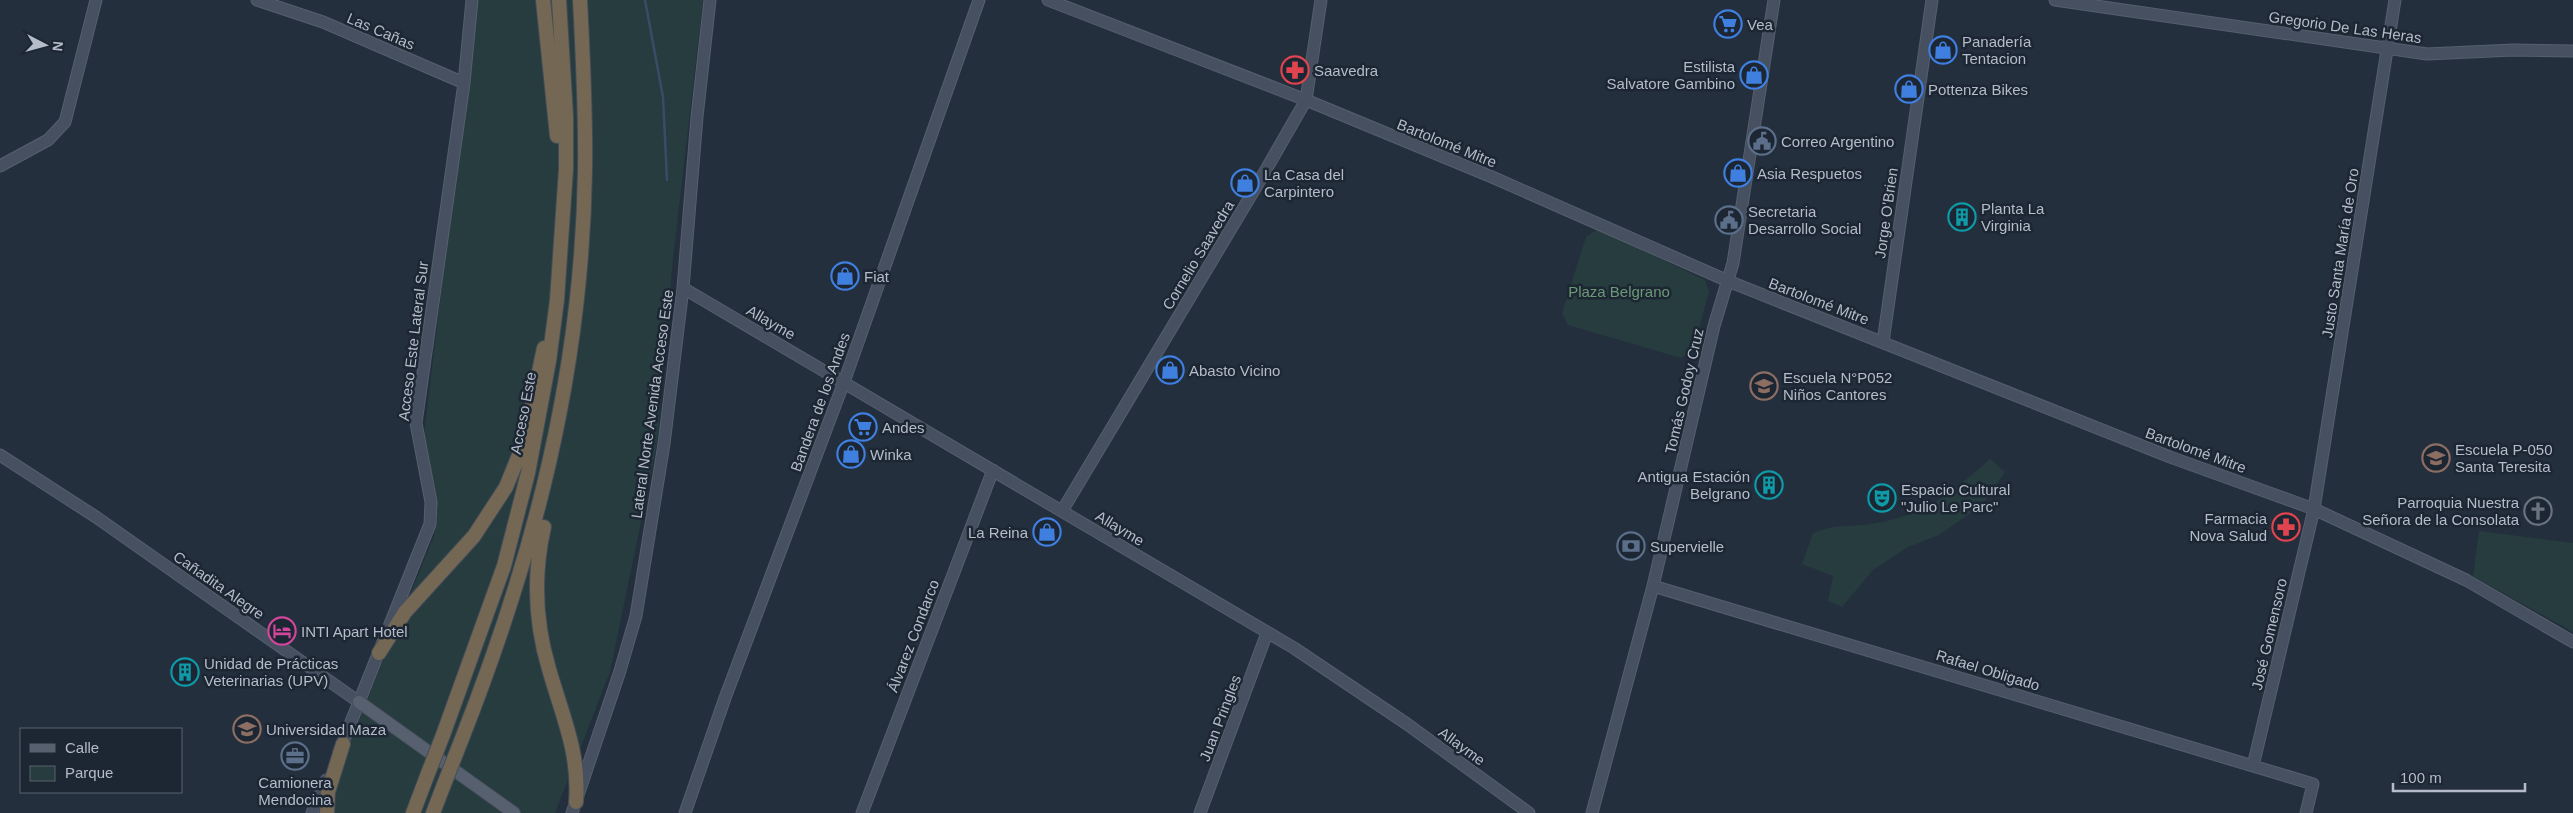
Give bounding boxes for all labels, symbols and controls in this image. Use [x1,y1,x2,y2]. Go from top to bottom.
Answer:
street label: Gregorio De Las Heras [2267,8,2423,46]
street label: Las Cañas [345,9,417,53]
supermarket icon: Vea [1713,9,1743,39]
place label: Vea [1747,16,1774,33]
north arrow [20,20,70,70]
place label: Panadería Tentacion [1962,33,2032,67]
shop icon: Panadería Tentacion [1928,35,1958,65]
text: N [49,40,66,52]
pharmacy icon: Saavedra [1280,55,1310,85]
place label: Estilista Salvatore Gambino [1607,58,1736,92]
shop icon: Estilista Salvatore Gambino [1739,60,1769,90]
place label: Saavedra [1314,62,1379,79]
shop icon: Pottenza Bikes [1894,74,1924,104]
place label: Pottenza Bikes [1928,81,2028,98]
street label: Bartolomé Mitre [1395,115,1499,171]
public building icon: Correo Argentino [1747,126,1777,156]
place label: Correo Argentino [1781,133,1894,150]
shop icon: Asia Respuetos [1723,158,1753,188]
place label: Asia Respuetos [1757,165,1862,182]
place label: La Casa del Carpintero [1264,166,1344,200]
street label: Jorge O'Brien [1871,167,1901,259]
street label: Justo Santa María de Oro [2318,167,2362,339]
shop icon: La Casa del Carpintero [1230,168,1260,198]
street label: Cornelio Saavedra [1159,197,1238,313]
place label: Planta La Virginia [1981,200,2045,234]
building icon: Planta La Virginia [1947,202,1977,232]
place label: Secretaria Desarrollo Social [1748,203,1861,237]
public building icon: Secretaria Desarrollo Social [1714,205,1744,235]
street label: Acceso Este Lateral Sur [395,260,431,422]
shop icon: Fiat [830,261,860,291]
place label: Fiat [864,268,890,285]
street label: Bartolomé Mitre [1767,274,1871,328]
park label: Plaza Belgrano [1568,283,1670,300]
street label: Lateral Norte Avenida Acceso Este [628,289,676,519]
street label: Allayme [744,301,798,343]
street label: Tomás Godoy Cruz [1661,327,1707,455]
street label: Bandera de los Andes [787,330,853,474]
shop icon: Abasto Vicino [1155,355,1185,385]
place label: Abasto Vicino [1189,362,1280,379]
place label: Escuela N°P052 Niños Cantores [1783,369,1892,403]
street label: Acceso Este [507,370,539,456]
school or university icon: Escuela N°P052 Niños Cantores [1749,371,1779,401]
supermarket icon: Andes [848,412,878,442]
place label: Andes [882,419,925,436]
street label: Bartolomé Mitre [2143,424,2249,476]
shop icon: Winka [836,439,866,469]
place label: Escuela P-050 Santa Teresita [2455,441,2553,475]
school or university icon: Escuela P-050 Santa Teresita [2421,443,2451,473]
place label: Winka [870,446,912,463]
place label: Antigua Estación Belgrano [1637,468,1750,502]
building icon: Antigua Estación Belgrano [1754,470,1784,500]
place label: Espacio Cultural "Julio Le Parc" [1901,481,2010,515]
theatre icon: Espacio Cultural "Julio Le Parc" [1867,483,1897,513]
place label: Parroquia Nuestra Señora de la Consolata [2362,494,2520,528]
church icon: Parroquia Nuestra Señora de la Consolata [2523,496,2553,526]
street label: Allayme [1093,507,1147,549]
place label: Farmacia Nova Salud [2189,510,2268,544]
pharmacy icon: Farmacia Nova Salud [2271,512,2301,542]
shop icon: La Reina [1032,517,1062,547]
place label: La Reina [968,524,1029,541]
bank icon: Supervielle [1616,531,1646,561]
place label: Supervielle [1650,538,1724,555]
street label: Cañadita Alegre [170,547,268,623]
street label: José Gomensoro [2248,576,2290,692]
street label: Álvarez Condarco [884,577,942,695]
hotel icon: INTI Apart Hotel [267,616,297,646]
place label: INTI Apart Hotel [301,623,408,640]
street label: Rafael Obligado [1934,646,2042,694]
place label: Unidad de Prácticas Veterinarias (UPV) [204,655,338,689]
building icon: Unidad de Prácticas Veterinarias (UPV) [170,657,200,687]
street label: Juan Pringles [1196,673,1244,763]
school or university icon: Universidad Maza [232,714,262,744]
place label: Universidad Maza [266,721,387,738]
street label: Allayme [1435,723,1489,769]
legend [20,728,182,793]
text: Calle [65,739,99,756]
office icon: Camionera Mendocina [280,741,310,771]
scale bar [2393,760,2526,792]
text: Parque [65,764,113,781]
text: 100 m [2400,769,2442,786]
place label: Camionera Mendocina [258,774,332,808]

